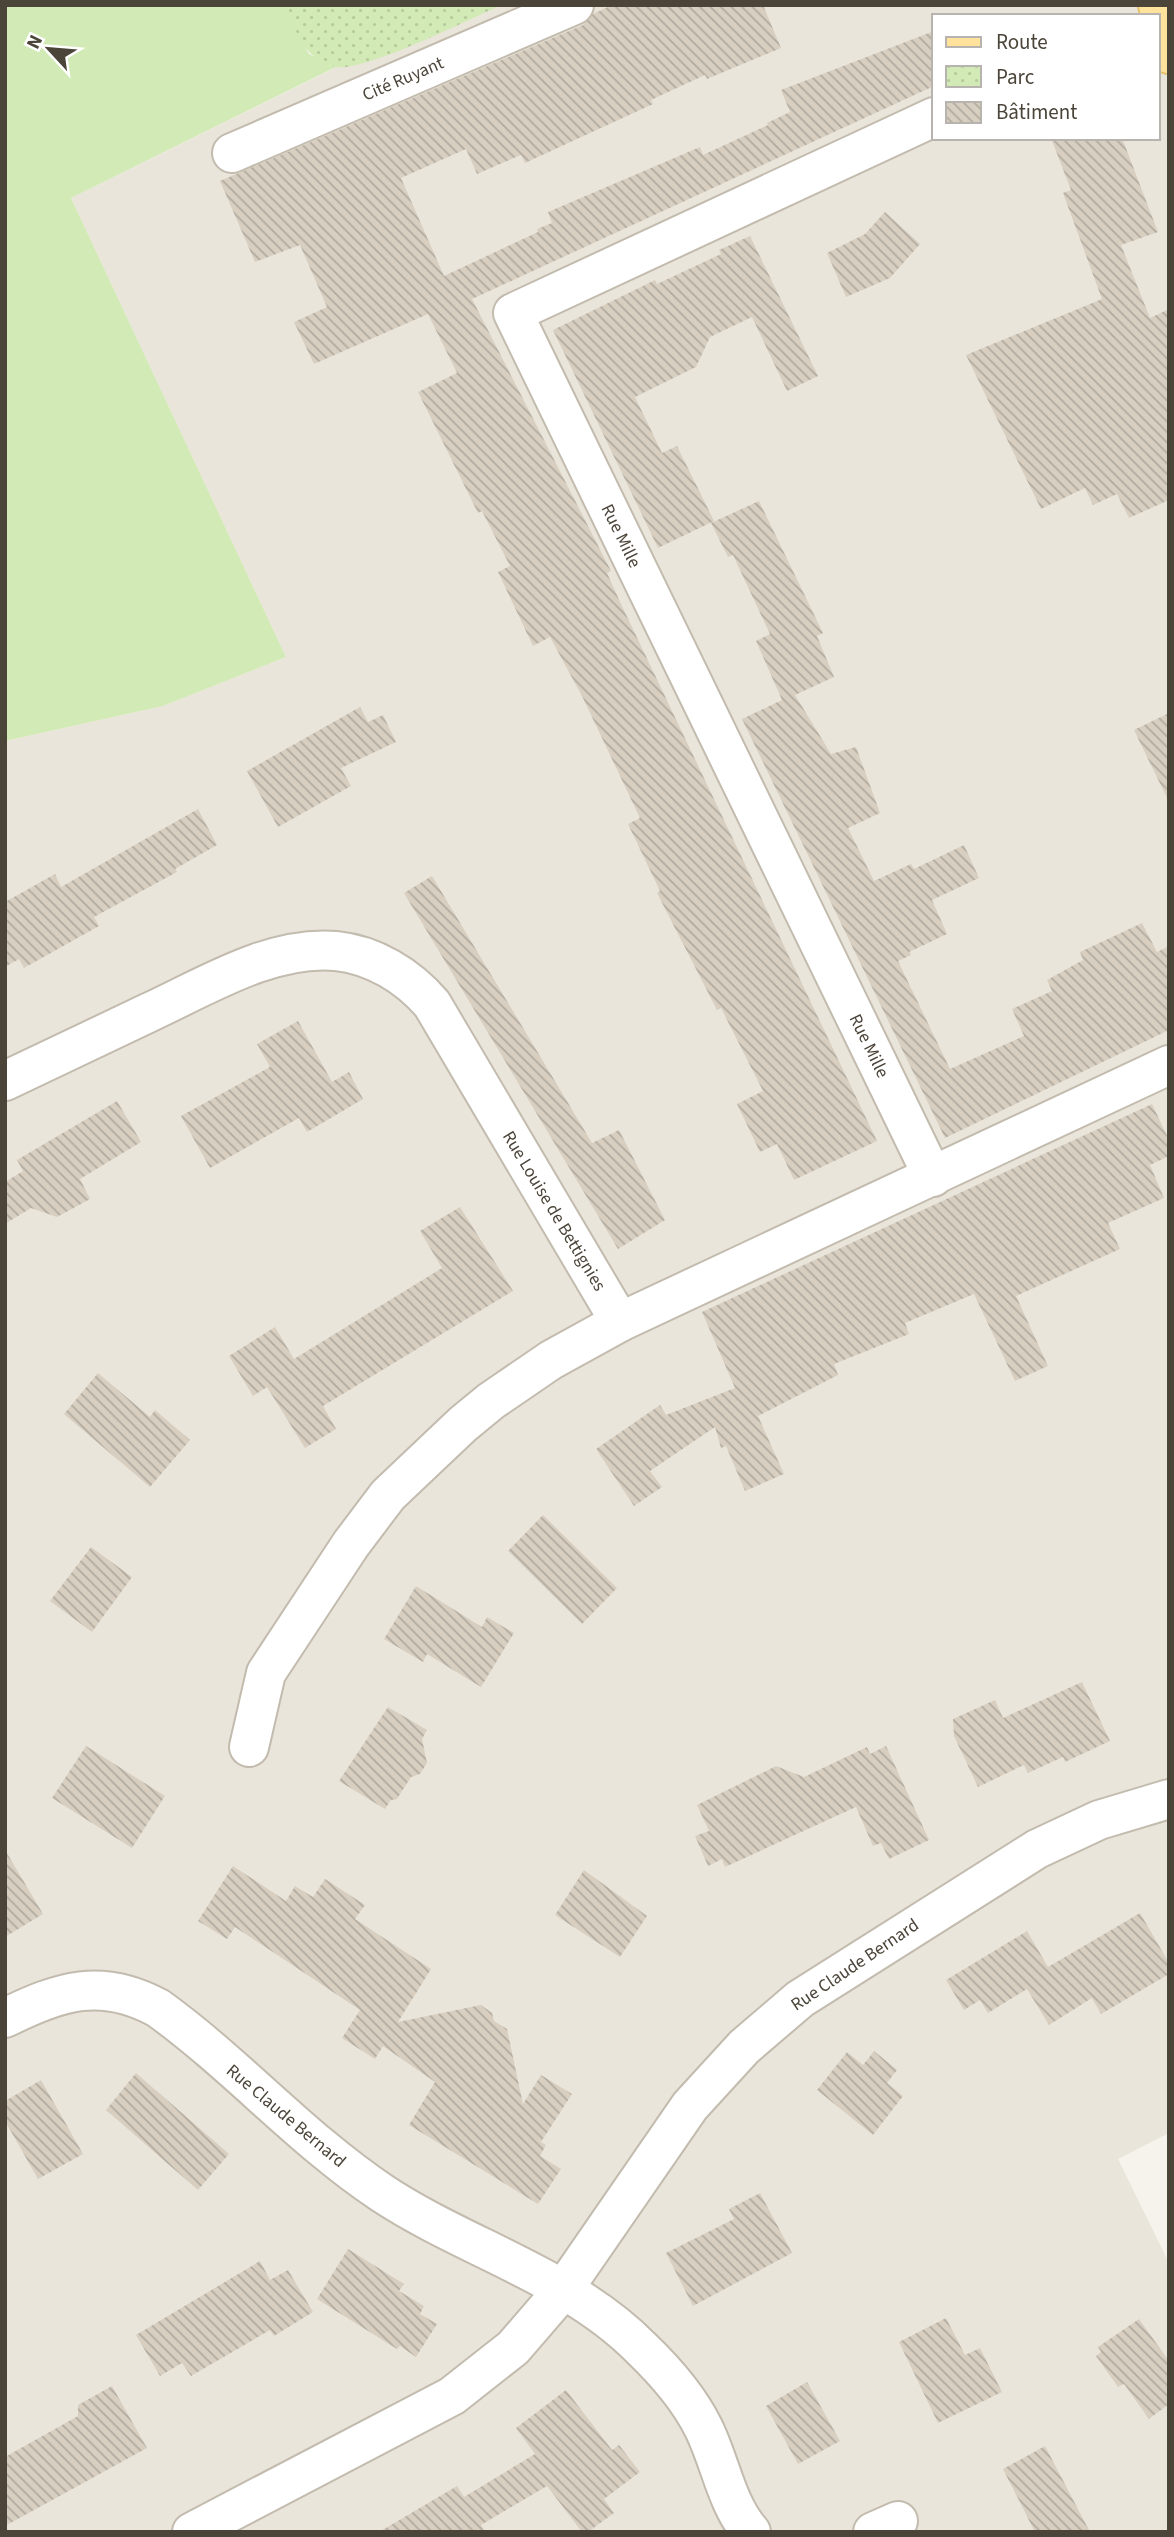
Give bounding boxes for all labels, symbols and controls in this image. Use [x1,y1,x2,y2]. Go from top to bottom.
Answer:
north arrow [14,14,84,84]
legend [932,14,1160,140]
text: Route [996,27,1048,57]
text: N [20,31,50,54]
street label: Cité Ruyant [358,51,448,107]
text: Parc [996,62,1035,92]
text: Bâtiment [996,97,1077,127]
street label: Rue Mille [595,500,647,572]
street label: Rue Mille [843,1010,895,1082]
street label: Rue Louise de Bettignies [496,1126,612,1296]
street label: Rue Claude Bernard [786,1913,924,2017]
street label: Rue Claude Bernard [221,2058,351,2174]

